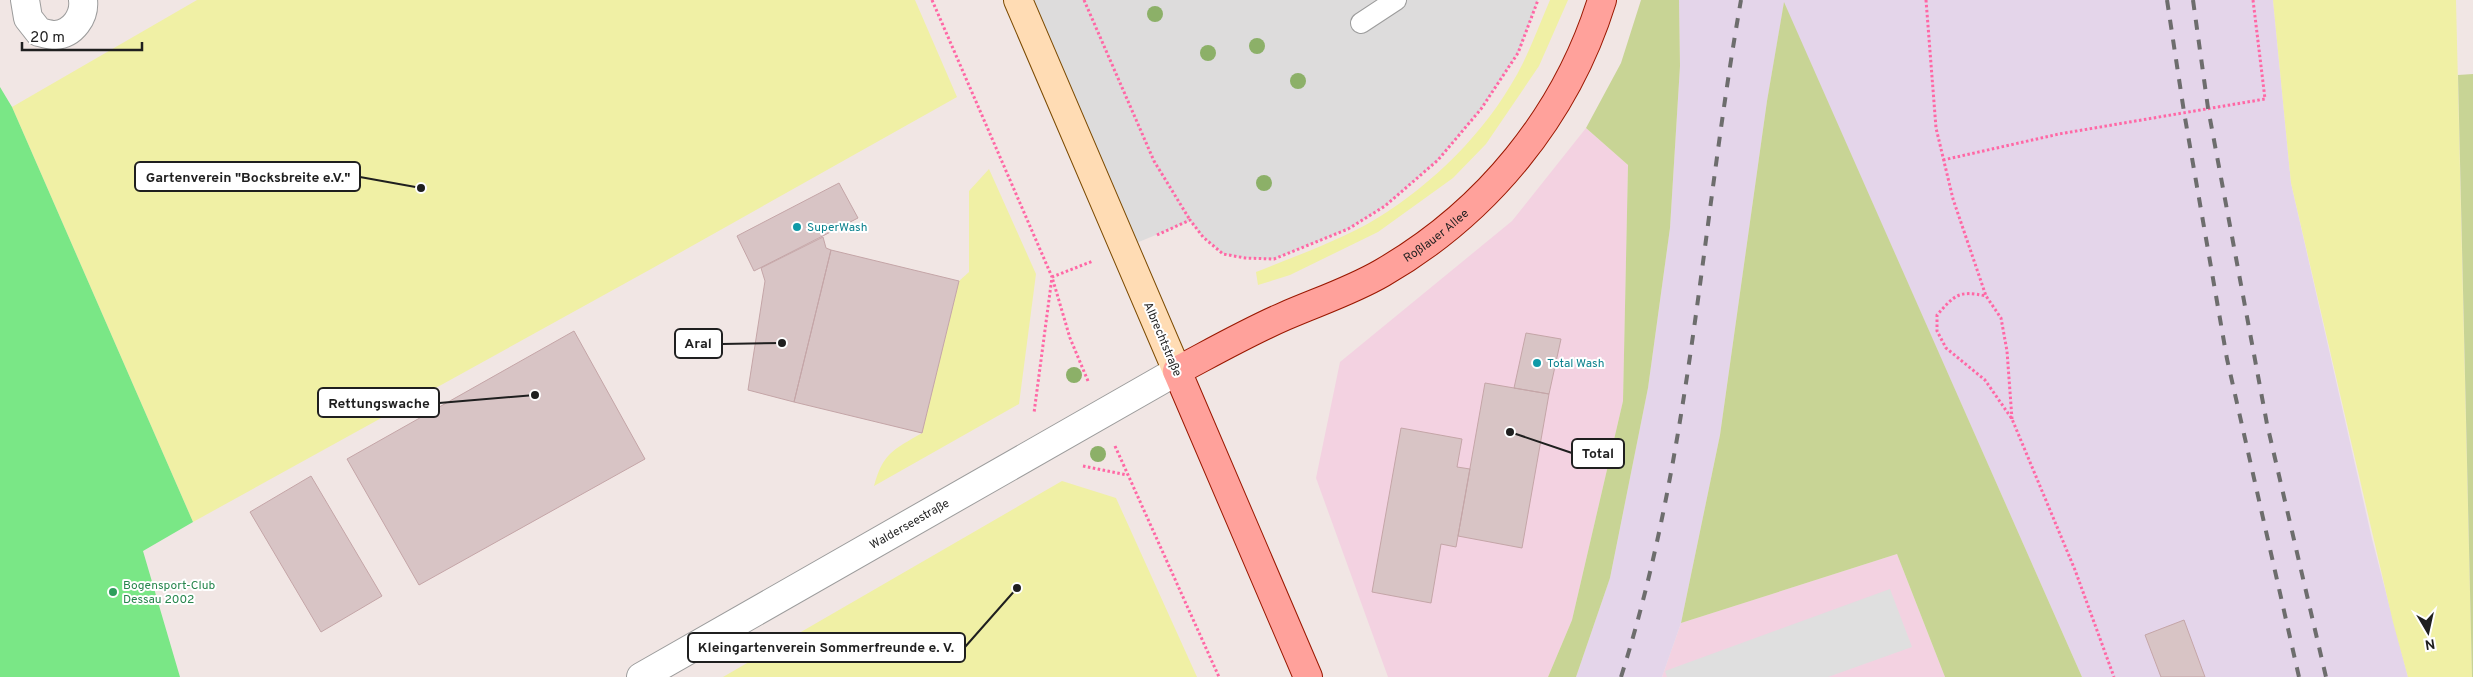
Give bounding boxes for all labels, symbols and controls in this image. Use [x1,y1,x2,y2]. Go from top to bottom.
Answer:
scale bar [22,20,142,52]
text: 20 m [30,29,65,48]
callout: Gartenverein "Bocksbreite e.V." [135,162,360,191]
text: Gartenverein "Bocksbreite e.V." [146,170,350,187]
street label: Roßlauer Allee [1401,206,1473,267]
place label: SuperWash [807,220,868,236]
marker: SuperWash [791,221,803,233]
street label: Albrechtstraße [1139,300,1185,379]
callout: Aral [675,329,722,358]
text: Aral [684,336,712,353]
place label: Total Wash [1547,356,1604,372]
marker: Total Wash [1531,357,1543,369]
callout: Rettungswache [318,388,439,417]
text: Rettungswache [328,396,430,413]
callout: Total [1572,439,1624,468]
text: Total [1582,446,1614,463]
street label: Walderseestraße [867,496,953,554]
place label: Bogensport-Club Dessau 2002 [123,578,215,608]
marker: Bogensport-Club Dessau 2002 [107,586,119,598]
north arrow [2403,607,2453,657]
callout: Kleingartenverein Sommerfreunde e. V. [688,633,965,662]
text: N [2423,634,2436,653]
text: Kleingartenverein Sommerfreunde e. V. [698,640,954,657]

